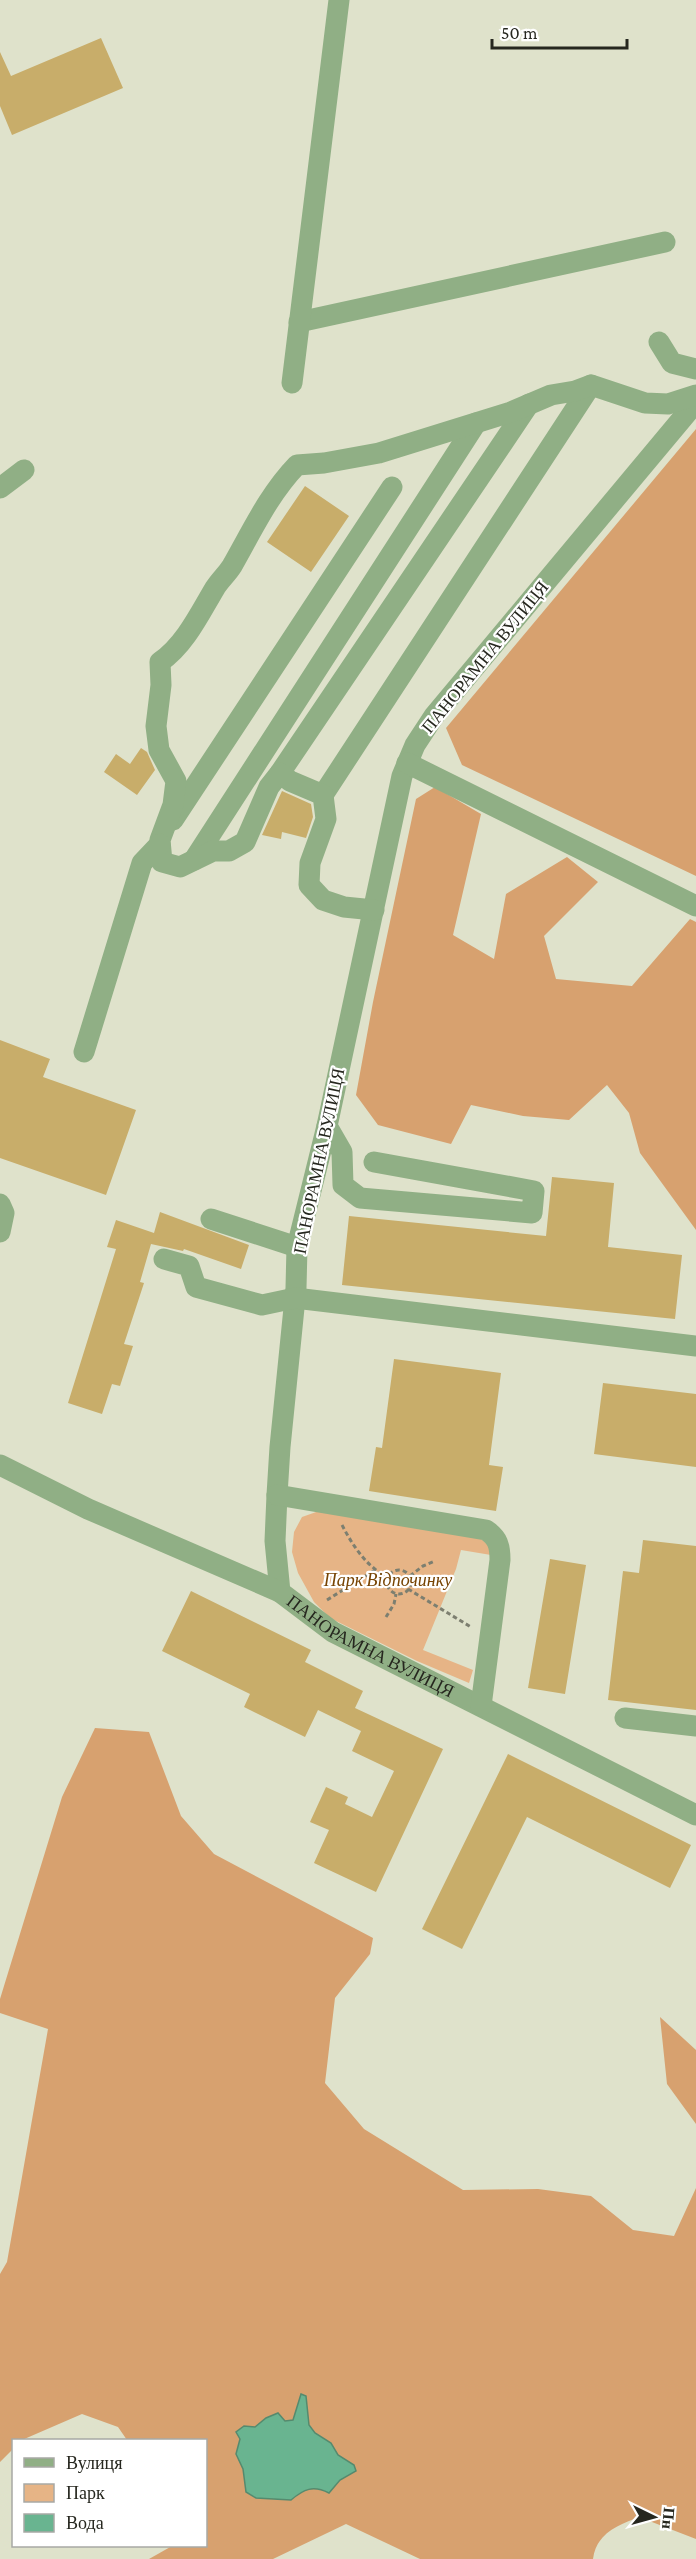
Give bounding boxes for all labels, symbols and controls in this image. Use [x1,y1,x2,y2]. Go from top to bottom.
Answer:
scale bar [492,12,627,50]
text: 50 m [501,23,538,43]
street label: ПАНОРАМНА ВУЛИЦЯ [418,577,552,737]
street label: ПАНОРАМНА ВУЛИЦЯ [290,1066,348,1256]
park label: Парк Відпочинку [323,1570,452,1590]
street label: ПАНОРАМНА ВУЛИЦЯ [283,1591,457,1701]
legend [12,2439,207,2547]
text: Вулиця [66,2453,123,2473]
text: Парк [66,2483,105,2503]
north arrow [624,2487,684,2547]
text: Пн [659,2507,678,2530]
text: Вода [66,2513,104,2533]

